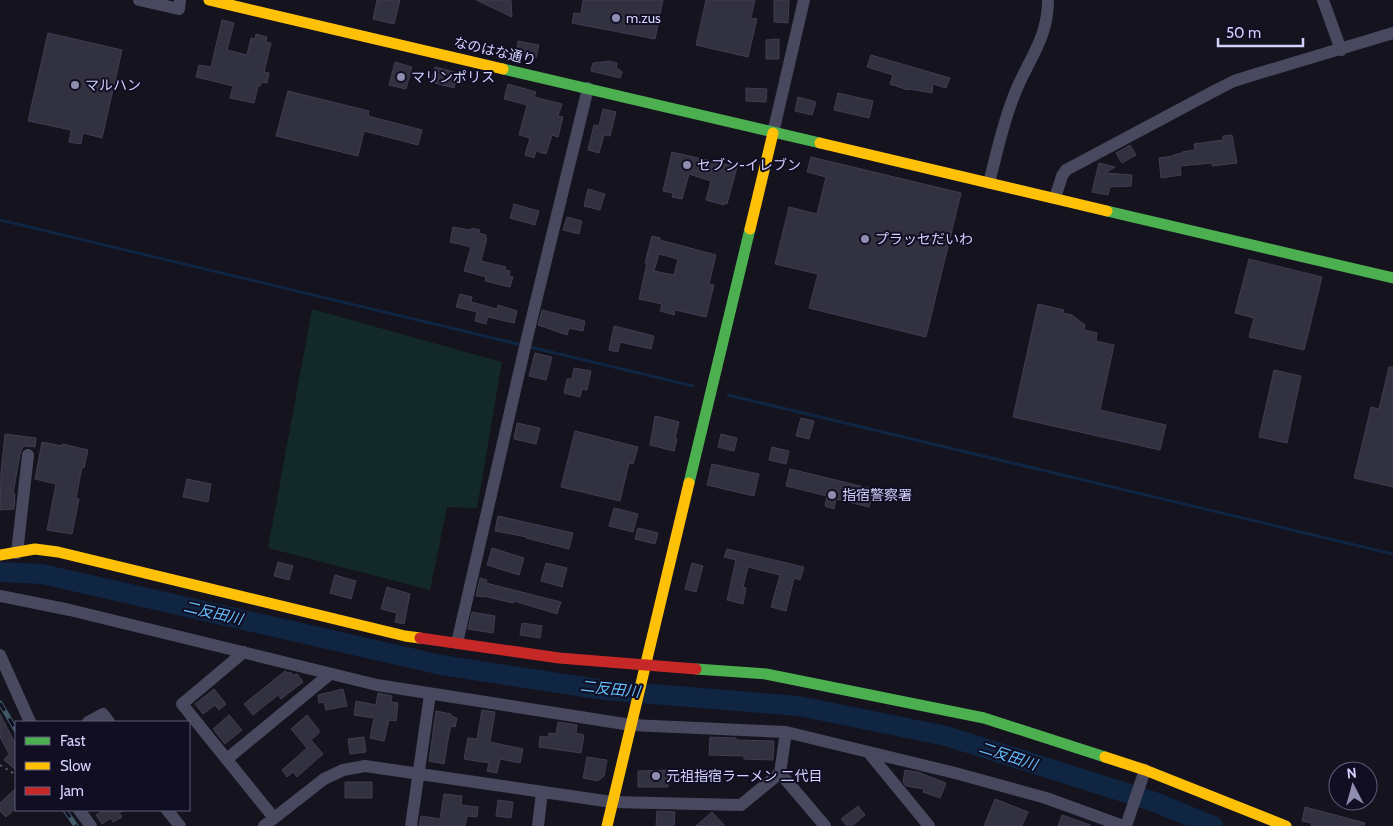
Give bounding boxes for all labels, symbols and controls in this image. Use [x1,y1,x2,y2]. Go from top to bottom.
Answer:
place label: m.zus [626,9,661,27]
marker: m.zus [610,12,622,24]
scale bar [1218,15,1303,47]
text: 50 m [1226,24,1261,42]
street label: なのはな通り [452,33,538,69]
place label: マリンポリス [411,68,495,86]
marker: マリンポリス [395,71,407,83]
place label: マルハン [85,76,141,94]
marker: マルハン [69,79,81,91]
place label: セブン-イレブン [697,156,801,174]
marker: セブン-イレブン [681,159,693,171]
place label: プラッセだいわ [875,230,973,248]
marker: プラッセだいわ [859,233,871,245]
place label: 指宿警察署 [842,486,912,504]
marker: 指宿警察署 [826,489,838,501]
water label: 二反田川 [182,597,246,629]
water label: 二反田川 [579,677,643,701]
legend [15,721,190,811]
text: Fast [60,732,85,750]
water label: 二反田川 [977,738,1041,774]
text: Slow [60,757,91,775]
north arrow [1328,761,1378,811]
text: N [1346,764,1358,783]
place label: 元祖指宿ラーメン 二代目 [666,767,823,785]
marker: 元祖指宿ラーメン 二代目 [650,770,662,782]
text: Jam [59,782,84,800]

